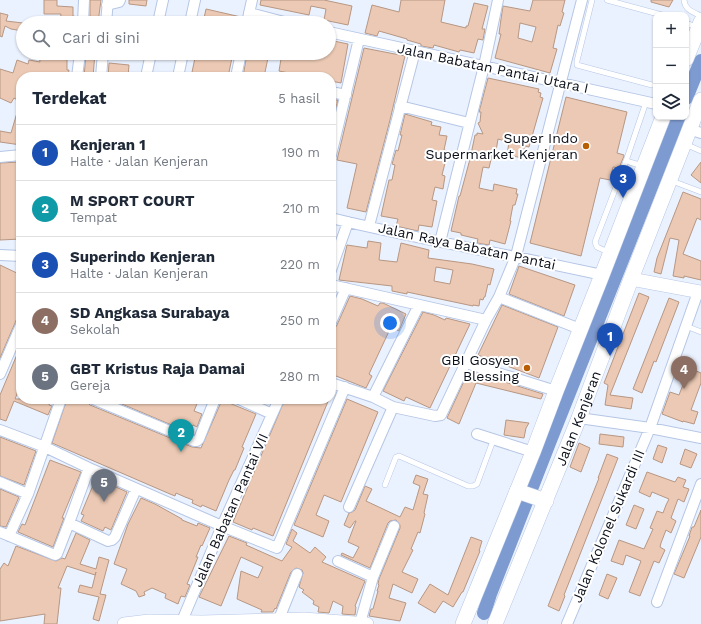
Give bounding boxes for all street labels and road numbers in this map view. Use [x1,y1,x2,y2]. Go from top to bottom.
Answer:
street label: Jalan Babatan Pantai Utara I [396,40,590,96]
street label: Jalan Raya Babatan Pantai [377,219,557,273]
street label: Jalan Kenjeran [552,369,604,468]
street label: Jalan Babatan Pantai VII [189,431,271,589]
street label: Jalan Kolonel Sukardi III [568,447,648,605]

